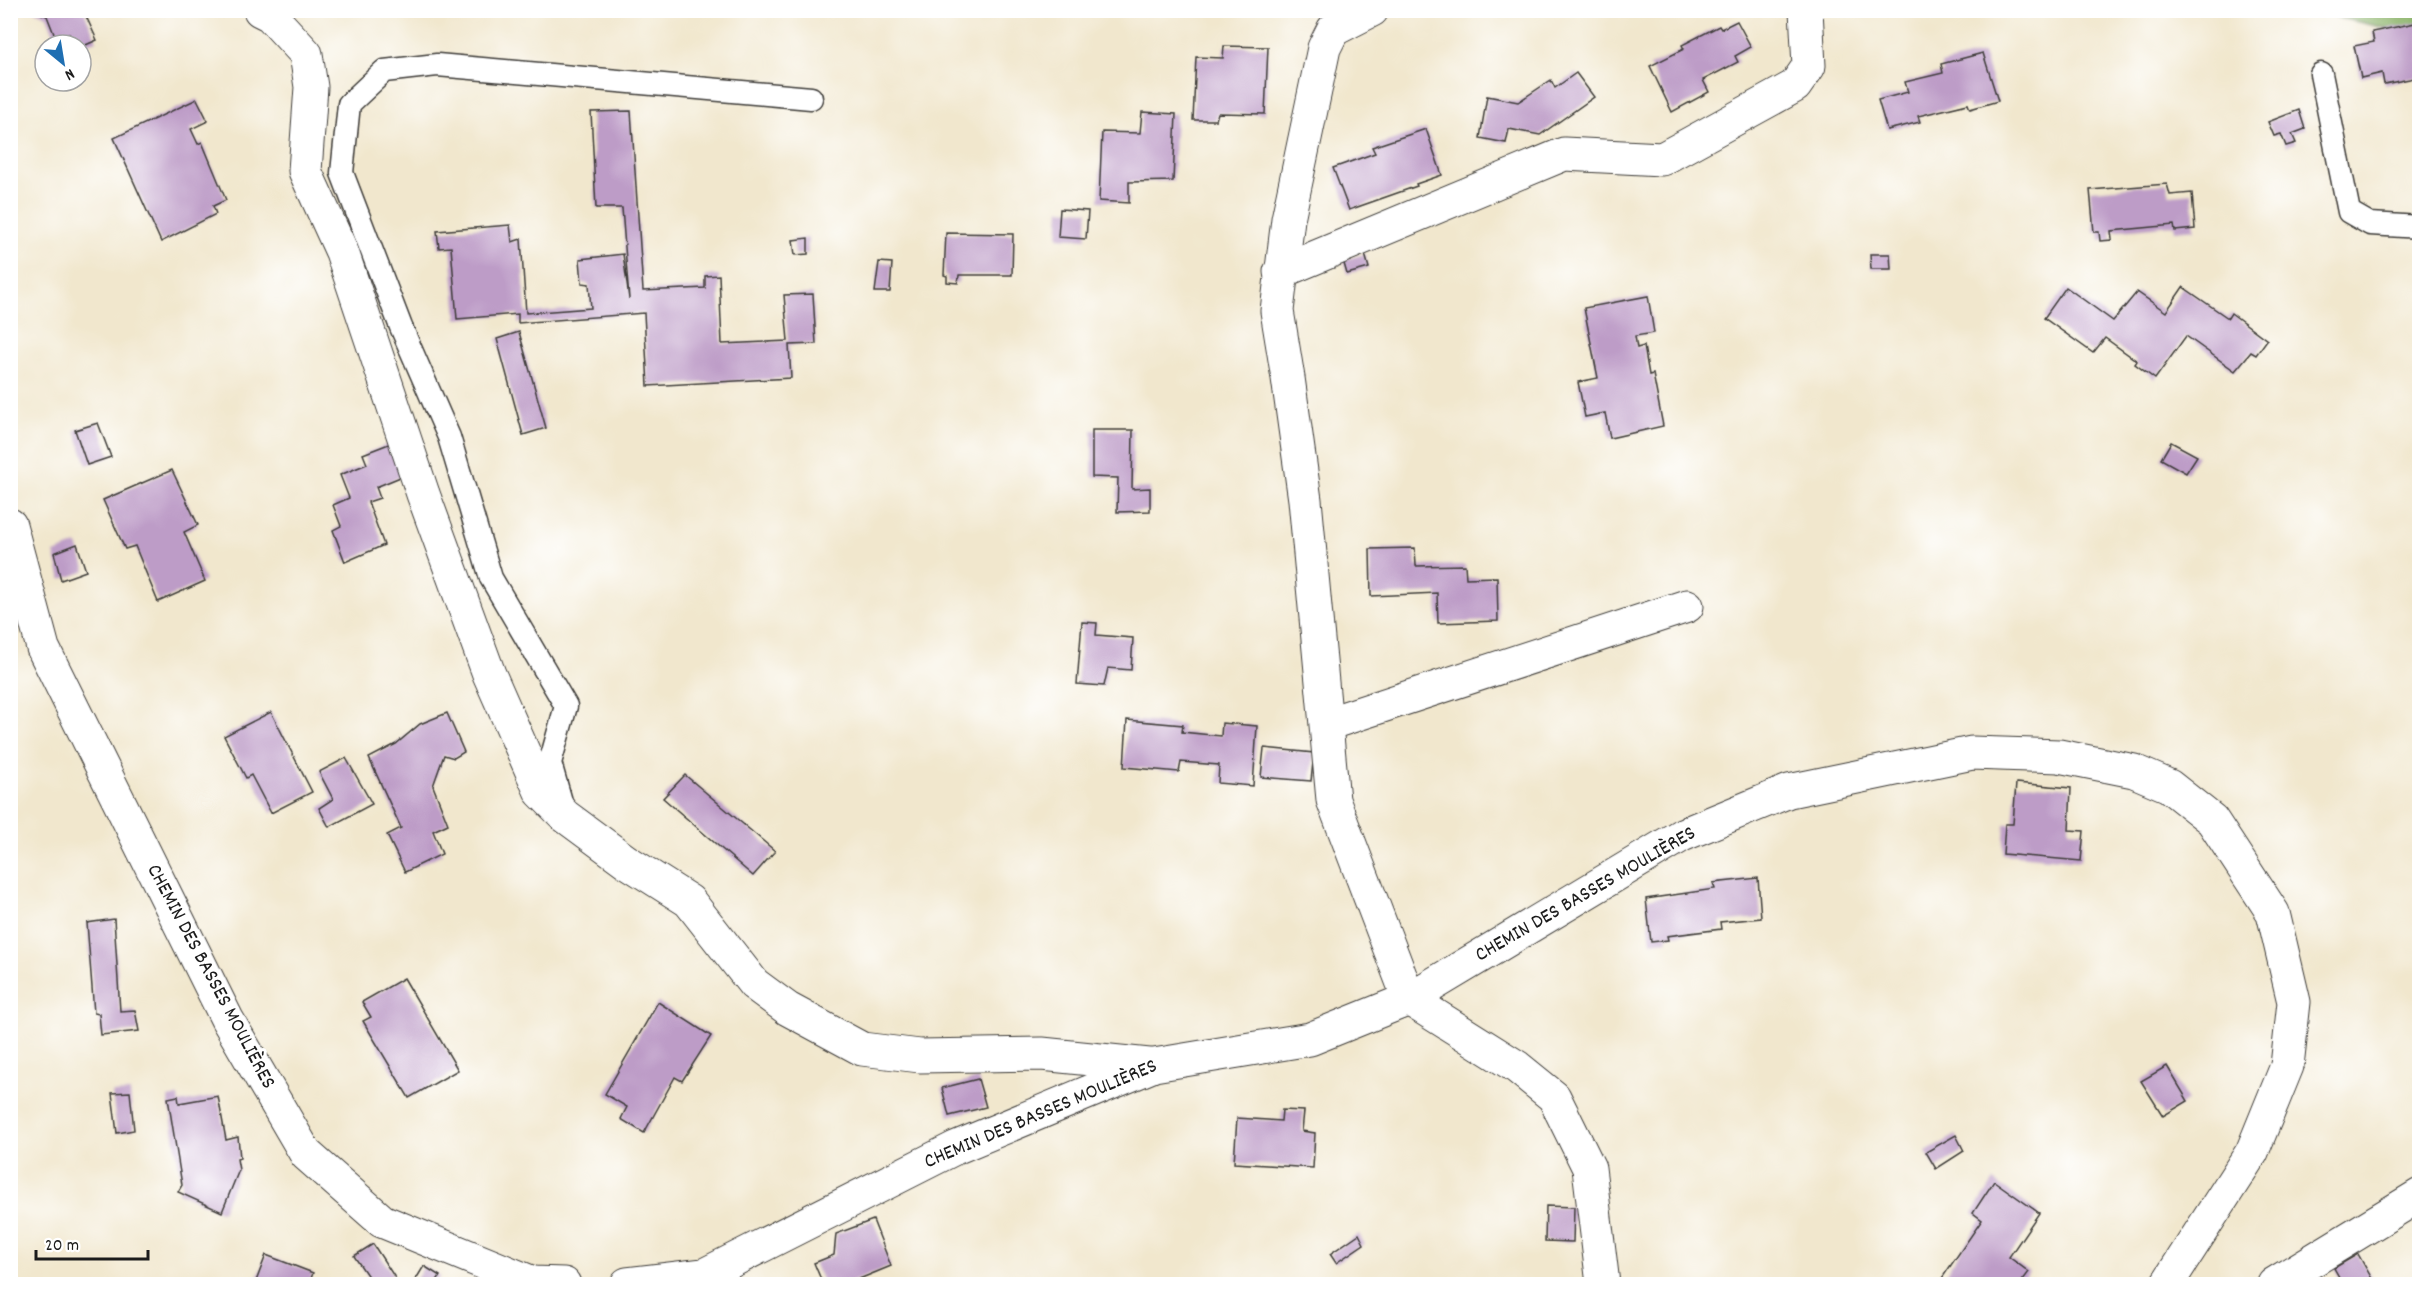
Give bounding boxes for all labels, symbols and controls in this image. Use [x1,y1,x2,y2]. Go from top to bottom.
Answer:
north arrow [33,33,93,93]
text: N [60,62,78,86]
street label: CHEMIN DES BASSES MOULIÈRES [1470,819,1702,971]
street label: CHEMIN DES BASSES MOULIÈRES [138,859,282,1095]
street label: CHEMIN DES BASSES MOULIÈRES [920,1052,1162,1178]
scale bar [36,1223,148,1261]
text: 20 m [45,1234,79,1259]

